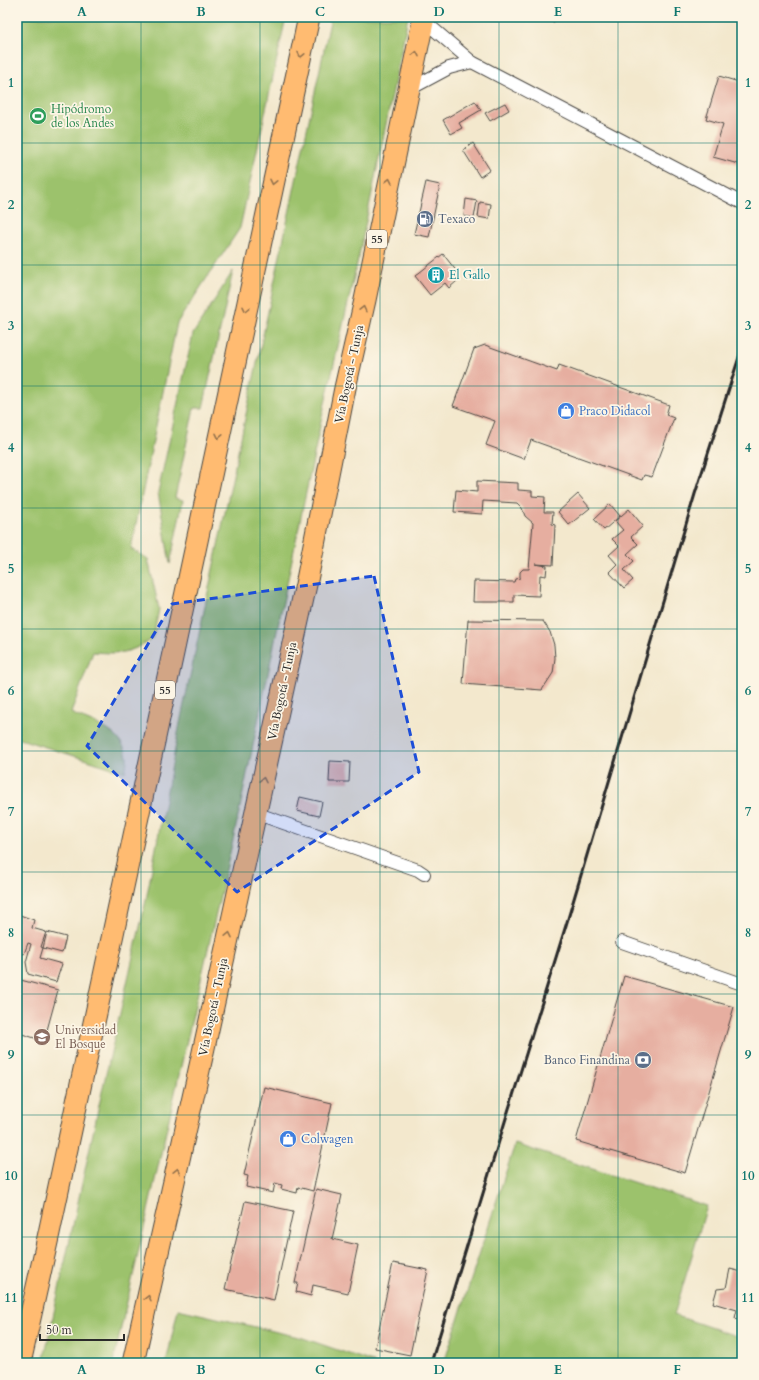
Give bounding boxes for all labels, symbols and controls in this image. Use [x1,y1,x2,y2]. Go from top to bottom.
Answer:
text: A [77,3,87,21]
text: B [196,3,206,21]
text: C [315,3,325,21]
text: D [433,3,445,21]
text: E [554,3,562,21]
text: F [673,3,681,21]
one-way arrow [411,51,420,57]
one-way arrow [297,52,306,58]
text: 1 [8,74,14,92]
text: 1 [745,74,751,92]
place label: Hipódromo de los Andes [51,101,114,131]
sports icon: Hipódromo de los Andes [28,106,48,126]
one-way arrow [384,178,393,185]
one-way arrow [270,179,278,185]
text: 2 [8,196,15,214]
text: 2 [745,196,752,214]
fuel station icon: Texaco [415,209,435,229]
place label: Texaco [438,211,476,227]
road number: 55 [367,230,387,248]
building icon: El Gallo [426,265,446,285]
place label: El Gallo [449,267,490,283]
one-way arrow [243,306,251,312]
one-way arrow [358,306,366,312]
text: 3 [8,317,15,335]
text: 3 [745,317,752,335]
street label: Vía Bogotá - Tunja [331,323,367,425]
shop icon: Praco Didacol [556,401,576,421]
place label: Praco Didacol [579,403,651,419]
one-way arrow [216,433,224,440]
text: 4 [8,439,15,457]
text: 4 [745,439,752,457]
text: 5 [8,560,14,578]
text: 5 [745,560,751,578]
street label: Vía Bogotá - Tunja [264,640,300,742]
road number: 55 [155,681,175,699]
text: 6 [8,682,15,700]
text: 6 [745,682,752,700]
one-way arrow [258,777,266,783]
text: 7 [8,803,15,821]
text: 7 [745,803,752,821]
text: 8 [8,924,14,942]
text: 8 [745,924,751,942]
one-way arrow [224,931,232,938]
street label: Vía Bogotá - Tunja [195,956,231,1058]
place label: Universidad El Bosque [55,1022,117,1052]
school or university icon: Universidad El Bosque [32,1027,52,1047]
text: 9 [8,1046,15,1064]
text: 9 [745,1046,752,1064]
bank icon: Banco Finandina [633,1050,653,1070]
place label: Banco Finandina [544,1052,631,1068]
shop icon: Colwagen [278,1129,298,1149]
place label: Colwagen [301,1131,354,1147]
text: 10 [4,1167,18,1185]
text: 10 [741,1167,755,1185]
one-way arrow [172,1168,180,1174]
text: 11 [4,1289,18,1307]
text: 11 [741,1289,755,1307]
one-way arrow [143,1294,151,1301]
scale bar [40,1316,124,1342]
text: 50 m [46,1322,73,1338]
text: A [77,1361,87,1379]
text: B [196,1361,206,1379]
text: C [315,1361,325,1379]
text: D [433,1361,445,1379]
text: E [554,1361,562,1379]
text: F [673,1361,681,1379]

